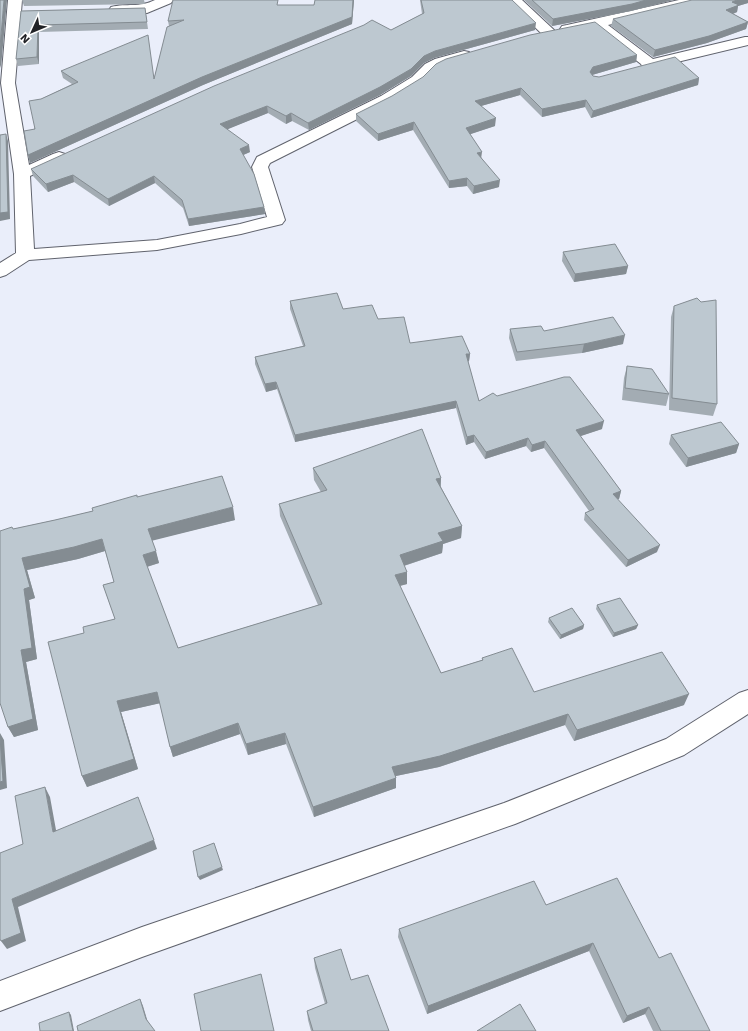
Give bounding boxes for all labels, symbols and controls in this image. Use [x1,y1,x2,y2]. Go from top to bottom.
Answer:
north arrow [12,12,52,52]
text: N [18,31,33,46]

